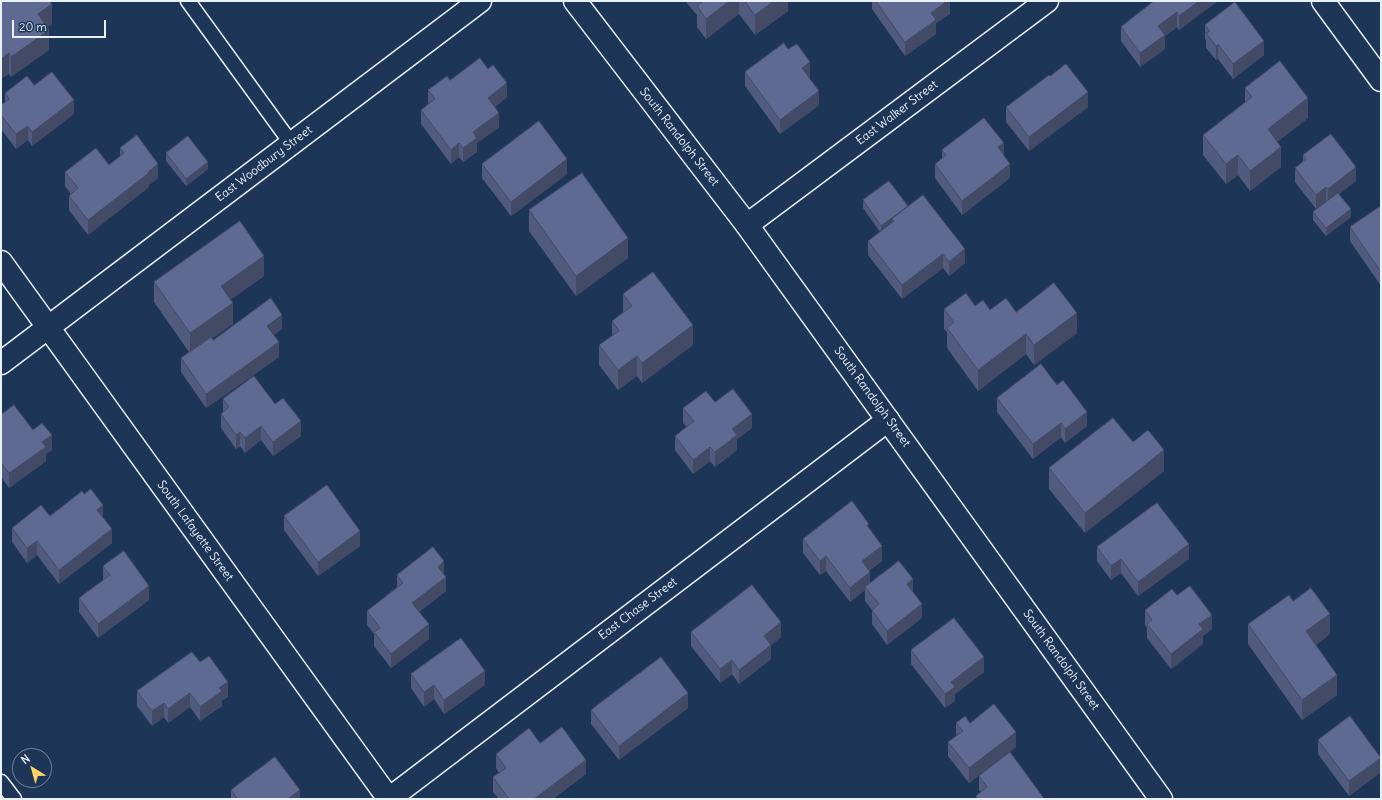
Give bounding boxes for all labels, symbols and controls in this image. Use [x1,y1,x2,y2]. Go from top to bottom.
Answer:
scale bar [14,12,108,38]
text: 20 m [19,19,47,34]
street label: East Walker Street [853,78,941,148]
street label: South Randolph Street [636,85,722,189]
street label: East Woodbury Street [213,123,315,205]
street label: South Randolph Street [831,344,913,450]
street label: South Lafayette Street [154,478,236,584]
street label: East Chase Street [596,575,680,643]
street label: South Randolph Street [1020,607,1102,713]
north arrow [12,748,52,788]
text: N [18,751,33,767]

